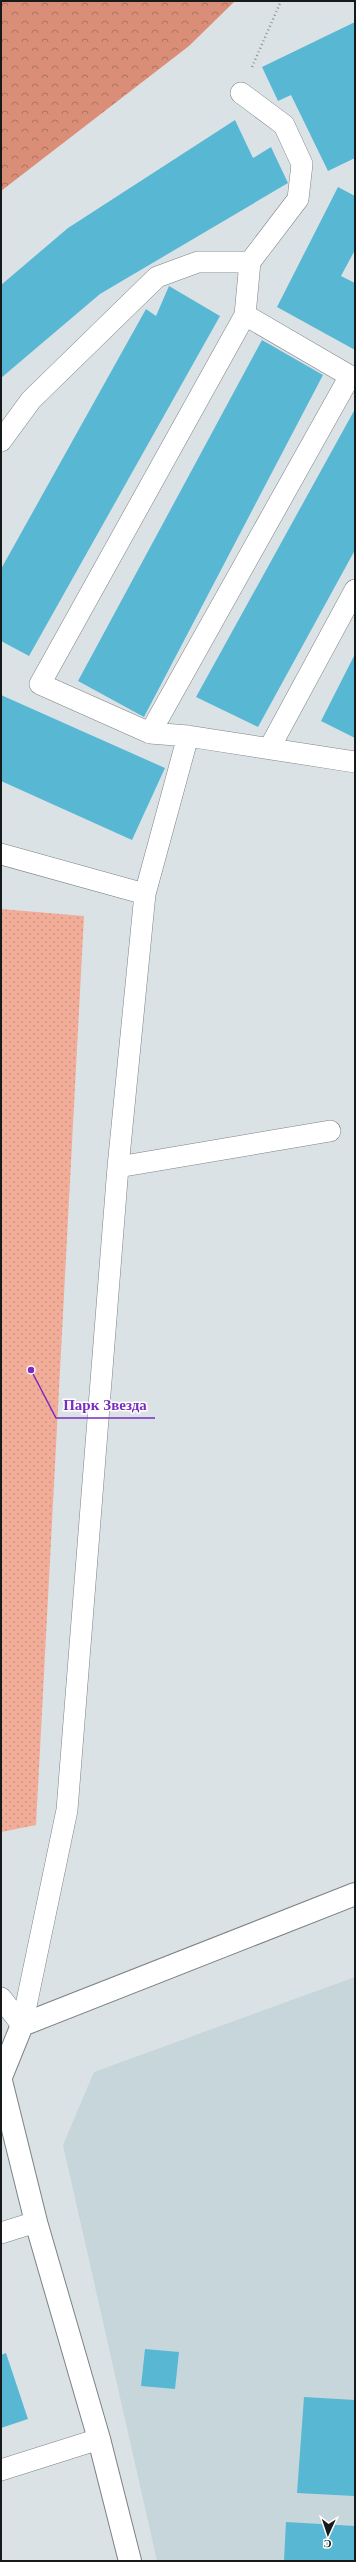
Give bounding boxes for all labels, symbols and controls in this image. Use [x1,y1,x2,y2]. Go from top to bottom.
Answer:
callout: Парк Звезда [56,1391,155,1418]
text: Парк Звезда [63,1395,147,1414]
north arrow [308,2514,348,2554]
text: С [323,2537,332,2551]

